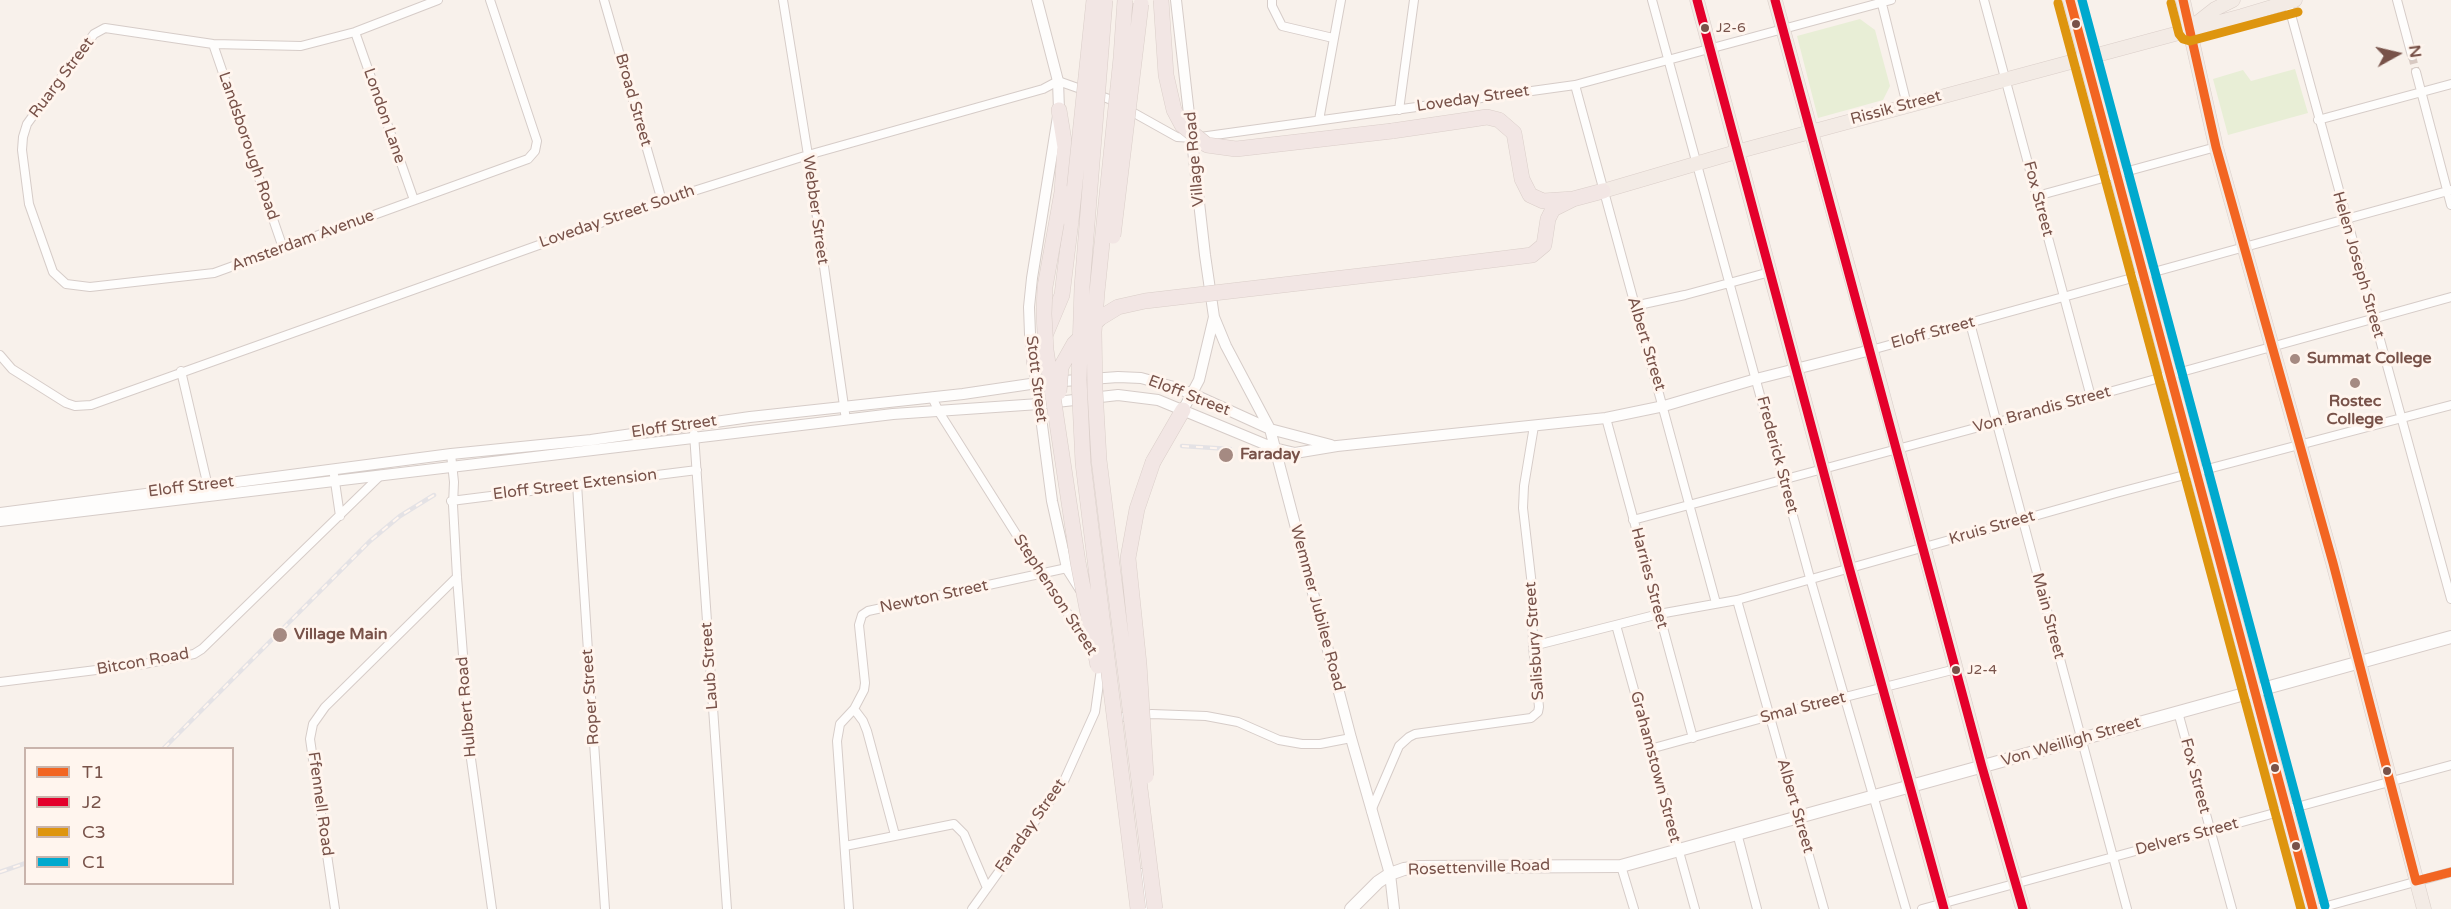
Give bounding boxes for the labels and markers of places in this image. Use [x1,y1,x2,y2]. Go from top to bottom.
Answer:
unlabelled marker [2070,18,2082,30]
place label: J2-6 [1716,20,1746,36]
marker: J2-6 [1699,22,1711,34]
place label: Summat College [2307,349,2432,369]
marker: Summat College [2288,352,2302,366]
marker: Rostec College [2348,376,2362,390]
place label: Rostec College [2327,392,2383,430]
place label: Faraday [1240,445,1300,465]
marker: Faraday [1217,446,1235,464]
place label: Village Main [294,625,387,645]
marker: Village Main [271,626,289,644]
place label: J2-4 [1967,662,1997,678]
marker: J2-4 [1950,664,1962,676]
unlabelled marker [2269,762,2281,774]
unlabelled marker [2381,765,2393,777]
unlabelled marker [2290,840,2302,852]

